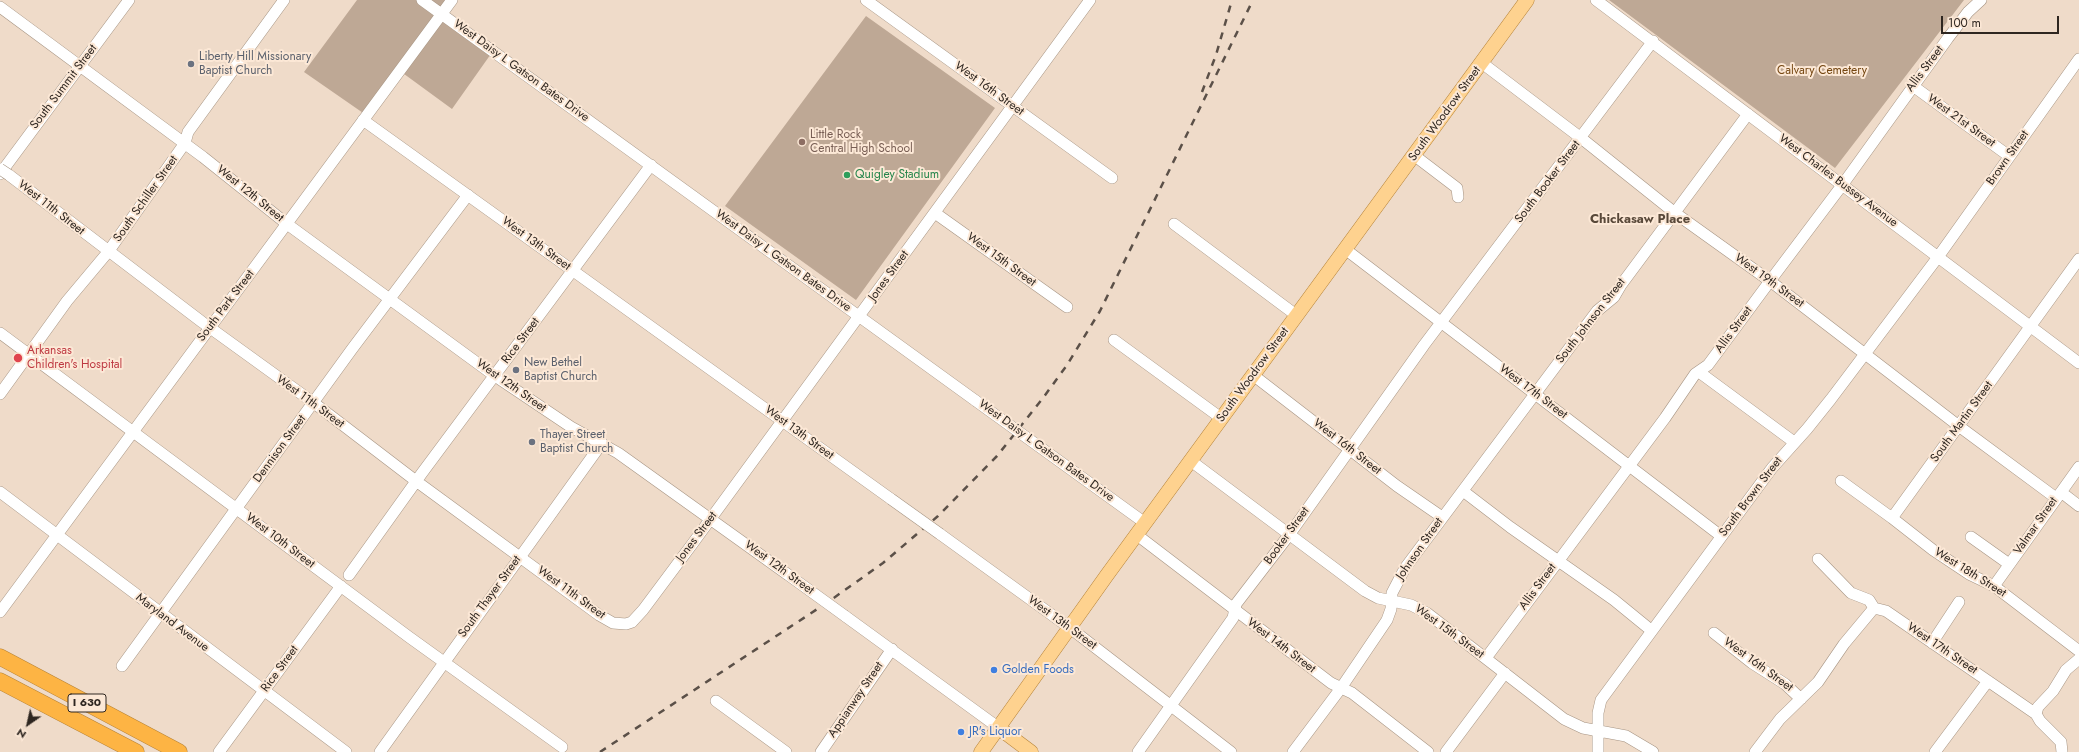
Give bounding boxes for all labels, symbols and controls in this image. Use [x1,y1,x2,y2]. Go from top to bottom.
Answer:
scale bar [1943,8,2061,34]
text: 100 m [1948,14,1981,32]
street label: West Daisy L Gatson Bates Drive [450,17,592,125]
street label: South Summit Street [28,42,100,132]
street label: Allis Street [1903,43,1947,95]
place label: Liberty Hill Missionary Baptist Church [199,50,311,78]
marker: Liberty Hill Missionary Baptist Church [186,59,196,69]
street label: West 16th Street [952,59,1026,119]
street label: South Woodrow Street [1406,64,1484,164]
park label: Calvary Cemetery [1777,64,1867,78]
street label: West 21st Street [1924,91,1998,151]
place label: Little Rock Central High School [810,128,913,156]
street label: Brown Street [1984,128,2032,188]
street label: West Charles Bussey Avenue [1776,132,1900,230]
marker: Little Rock Central High School [797,137,807,147]
street label: South Booker Street [1512,138,1584,226]
street label: South Schiller Street [111,153,181,245]
street label: West 12th Street [214,163,286,225]
place label: Quigley Stadium [855,168,939,182]
marker: Quigley Stadium [842,170,852,180]
street label: West 11th Street [15,178,87,238]
street label: West Daisy L Gatson Bates Drive [712,207,854,315]
district label: Chickasaw Place [1590,212,1690,228]
street label: West 13th Street [499,214,573,274]
street label: West 15th Street [964,230,1038,290]
street label: Jones Street [866,248,912,304]
street label: West 19th Street [1732,251,1806,311]
street label: South Park Street [194,267,258,345]
street label: South Johnson Street [1553,276,1629,366]
street label: Allis Street [1712,304,1756,356]
street label: Rice Street [499,315,543,367]
street label: South Woodrow Street [1214,325,1292,425]
place label: Arkansas Children's Hospital [27,344,122,372]
marker: Arkansas Children's Hospital [12,352,24,364]
place label: New Bethel Baptist Church [524,356,597,384]
street label: West 12th Street [473,357,549,415]
street label: West 17th Street [1496,362,1570,422]
marker: New Bethel Baptist Church [511,365,521,375]
street label: West 11th Street [273,372,347,432]
street label: South Martin Street [1928,379,1996,465]
street label: West Daisy L Gatson Bates Drive [975,397,1117,505]
street label: West 13th Street [762,403,836,463]
street label: Dennison Street [251,412,309,486]
street label: West 16th Street [1310,416,1384,478]
place label: Thayer Street Baptist Church [540,428,613,456]
marker: Thayer Street Baptist Church [527,437,537,447]
street label: South Brown Street [1716,454,1786,540]
street label: Valmar Street [2011,495,2061,557]
street label: Booker Street [1261,504,1313,568]
street label: Jones Street [674,509,720,565]
street label: West 10th Street [243,510,317,572]
street label: Johnson Street [1393,515,1447,583]
street label: West 12th Street [742,538,816,598]
street label: West 18th Street [1932,545,2008,601]
street label: South Thayer Street [456,553,524,641]
street label: Allis Street [1516,561,1560,613]
street label: West 11th Street [534,563,608,623]
street label: Maryland Avenue [133,591,211,655]
street label: West 13th Street [1025,593,1099,653]
street label: West 15th Street [1412,602,1486,662]
street label: West 14th Street [1244,616,1318,676]
street label: West 17th Street [1904,620,1980,678]
street label: West 16th Street [1721,635,1795,695]
street label: Rice Street [258,643,302,695]
street label: Appianway Street [825,659,887,741]
place label: Golden Foods [1002,663,1074,677]
marker: Golden Foods [989,665,999,675]
road number: I 630 [68,694,106,712]
north arrow [8,704,48,744]
text: N [13,725,29,743]
place label: JR's Liquor [969,725,1022,739]
marker: JR's Liquor [956,727,966,737]

